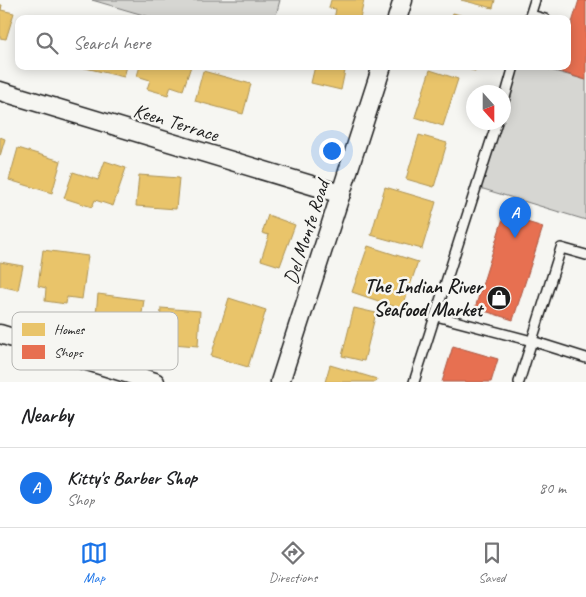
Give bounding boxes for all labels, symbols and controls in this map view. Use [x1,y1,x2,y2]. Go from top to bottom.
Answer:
search box [15,15,571,70]
icon: search [33,29,61,57]
text: Search here [73,31,150,55]
north arrow [466,85,511,130]
street label: Keen Terrace [130,98,223,148]
your location [319,138,345,164]
street label: Del Monte Road [278,174,336,287]
pin: A [499,197,531,238]
place label: The Indian River Seafood Market [364,274,485,322]
shop icon: The Indian River Seafood Market [486,285,512,311]
legend [12,312,178,370]
text: Homes [54,321,85,338]
text: Shops [54,344,84,361]
text: Nearby [20,402,73,428]
text: Kitty's Barber Shop [67,466,197,490]
text: A [32,478,40,498]
text: 80 m [539,478,566,498]
text: Shop [67,490,94,510]
tab: Map [80,539,108,586]
tab: Directions [269,539,317,586]
tab: Saved [478,539,506,586]

